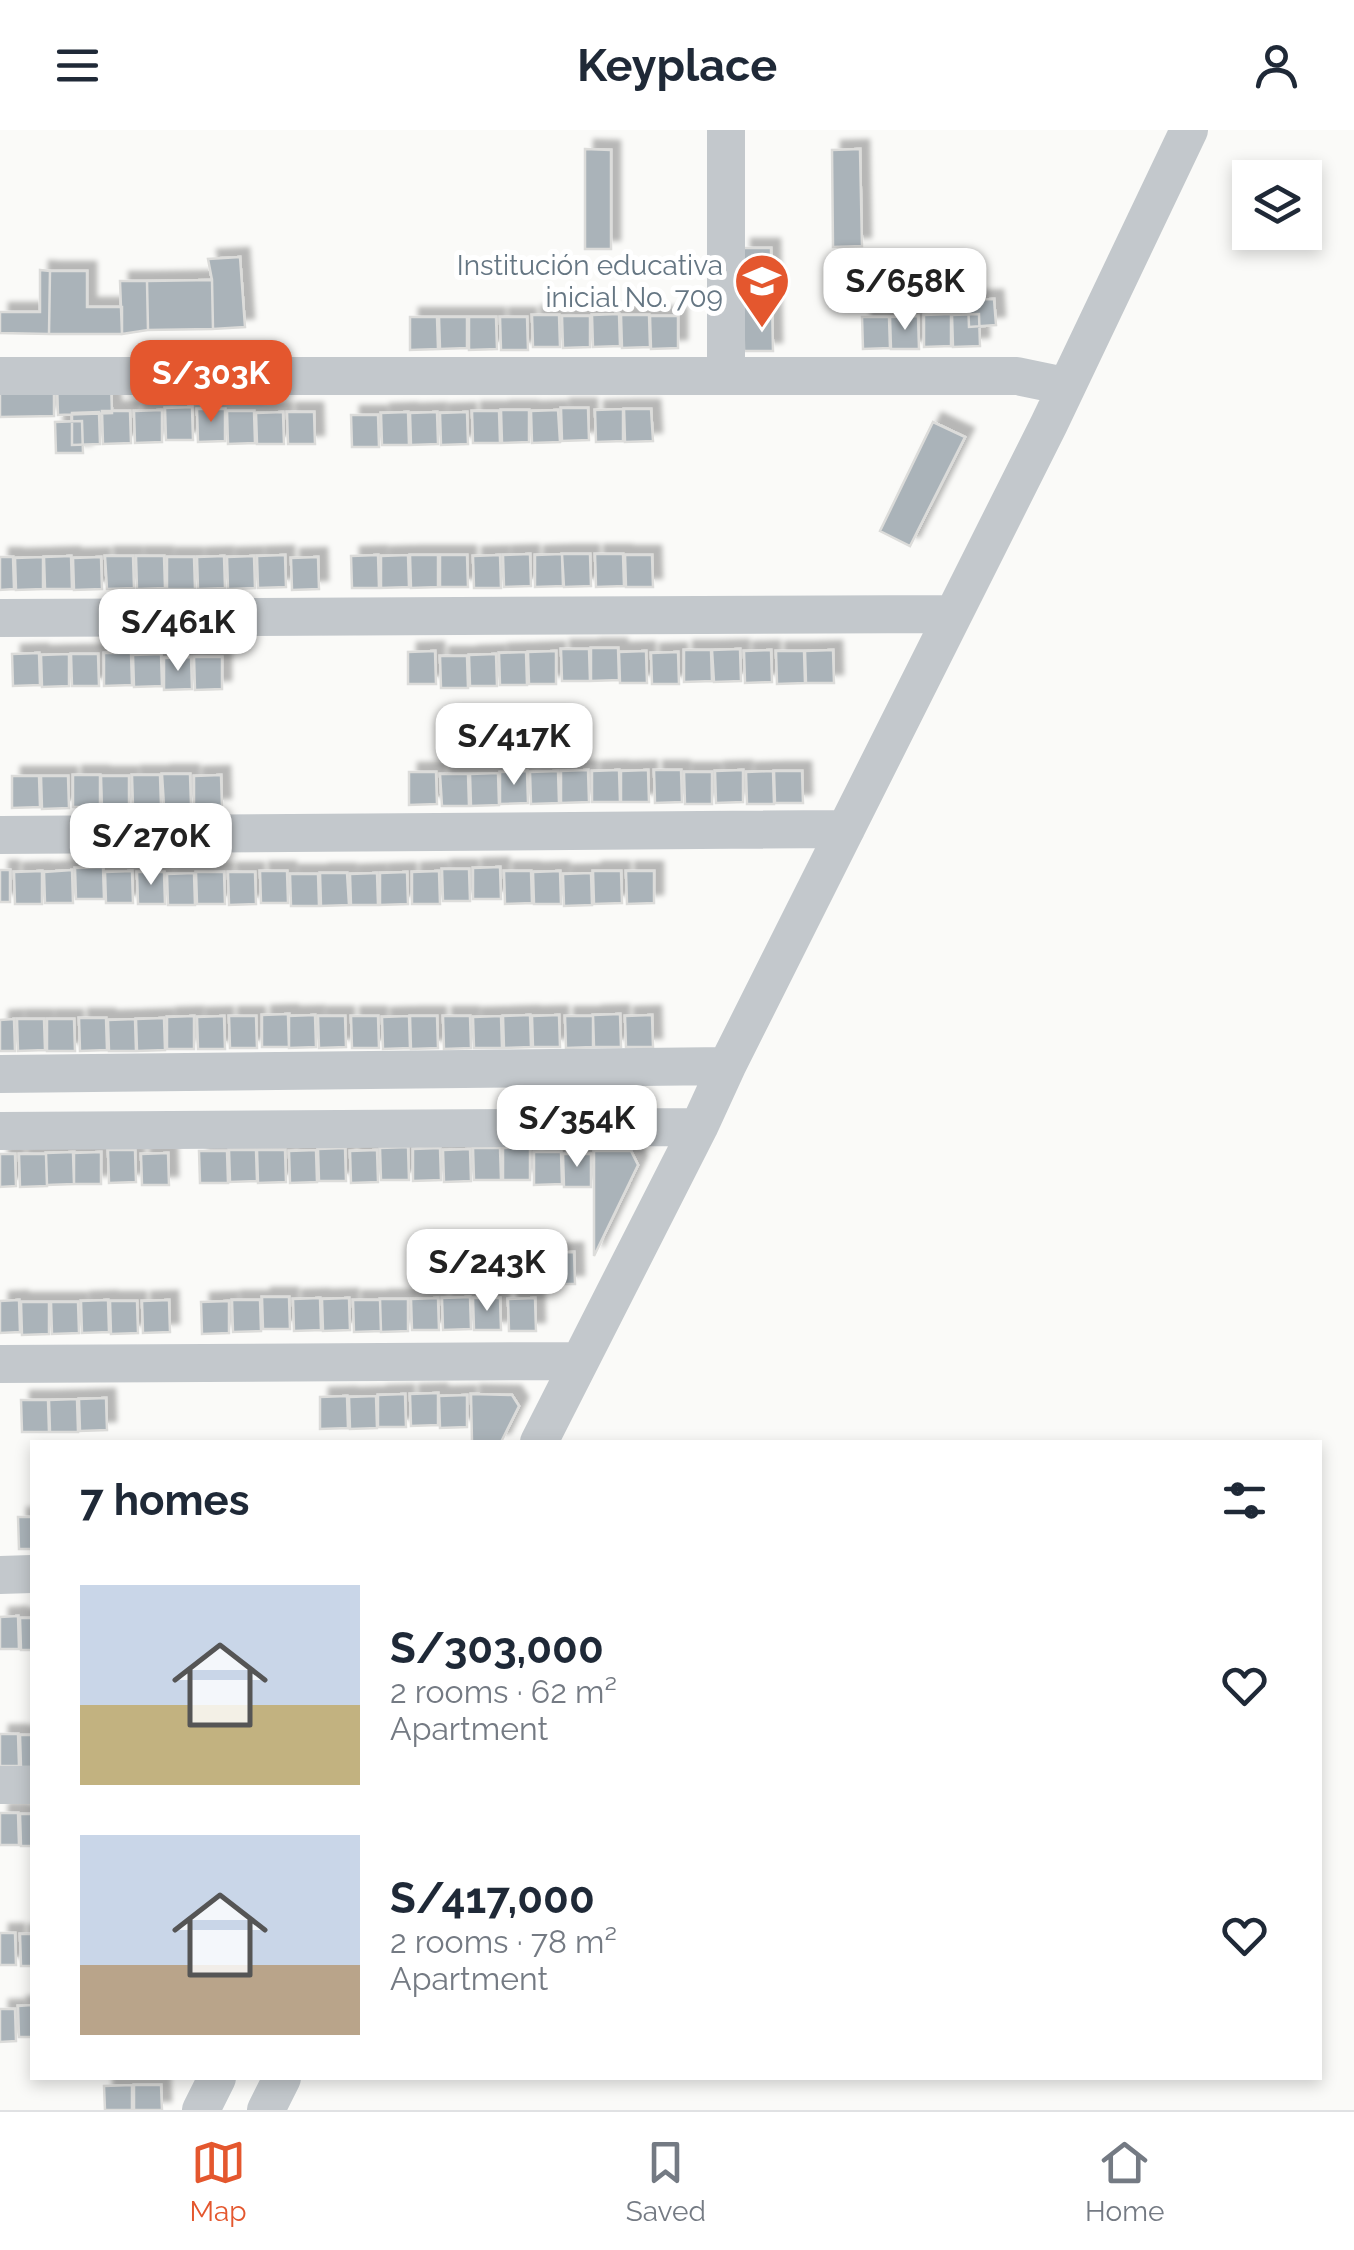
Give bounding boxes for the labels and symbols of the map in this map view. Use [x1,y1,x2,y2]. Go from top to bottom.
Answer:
pin: S/658K [824,248,986,333]
place label: Institución educativa inicial No. 709 [457,249,723,314]
school or university icon: Institución educativa inicial No. 709 [732,251,792,330]
pin: S/303K [130,340,292,425]
pin: S/461K [97,589,259,674]
pin: S/417K [433,703,595,788]
pin: S/270K [70,803,232,888]
pin: S/354K [496,1085,658,1170]
pin: S/243K [406,1229,568,1314]

